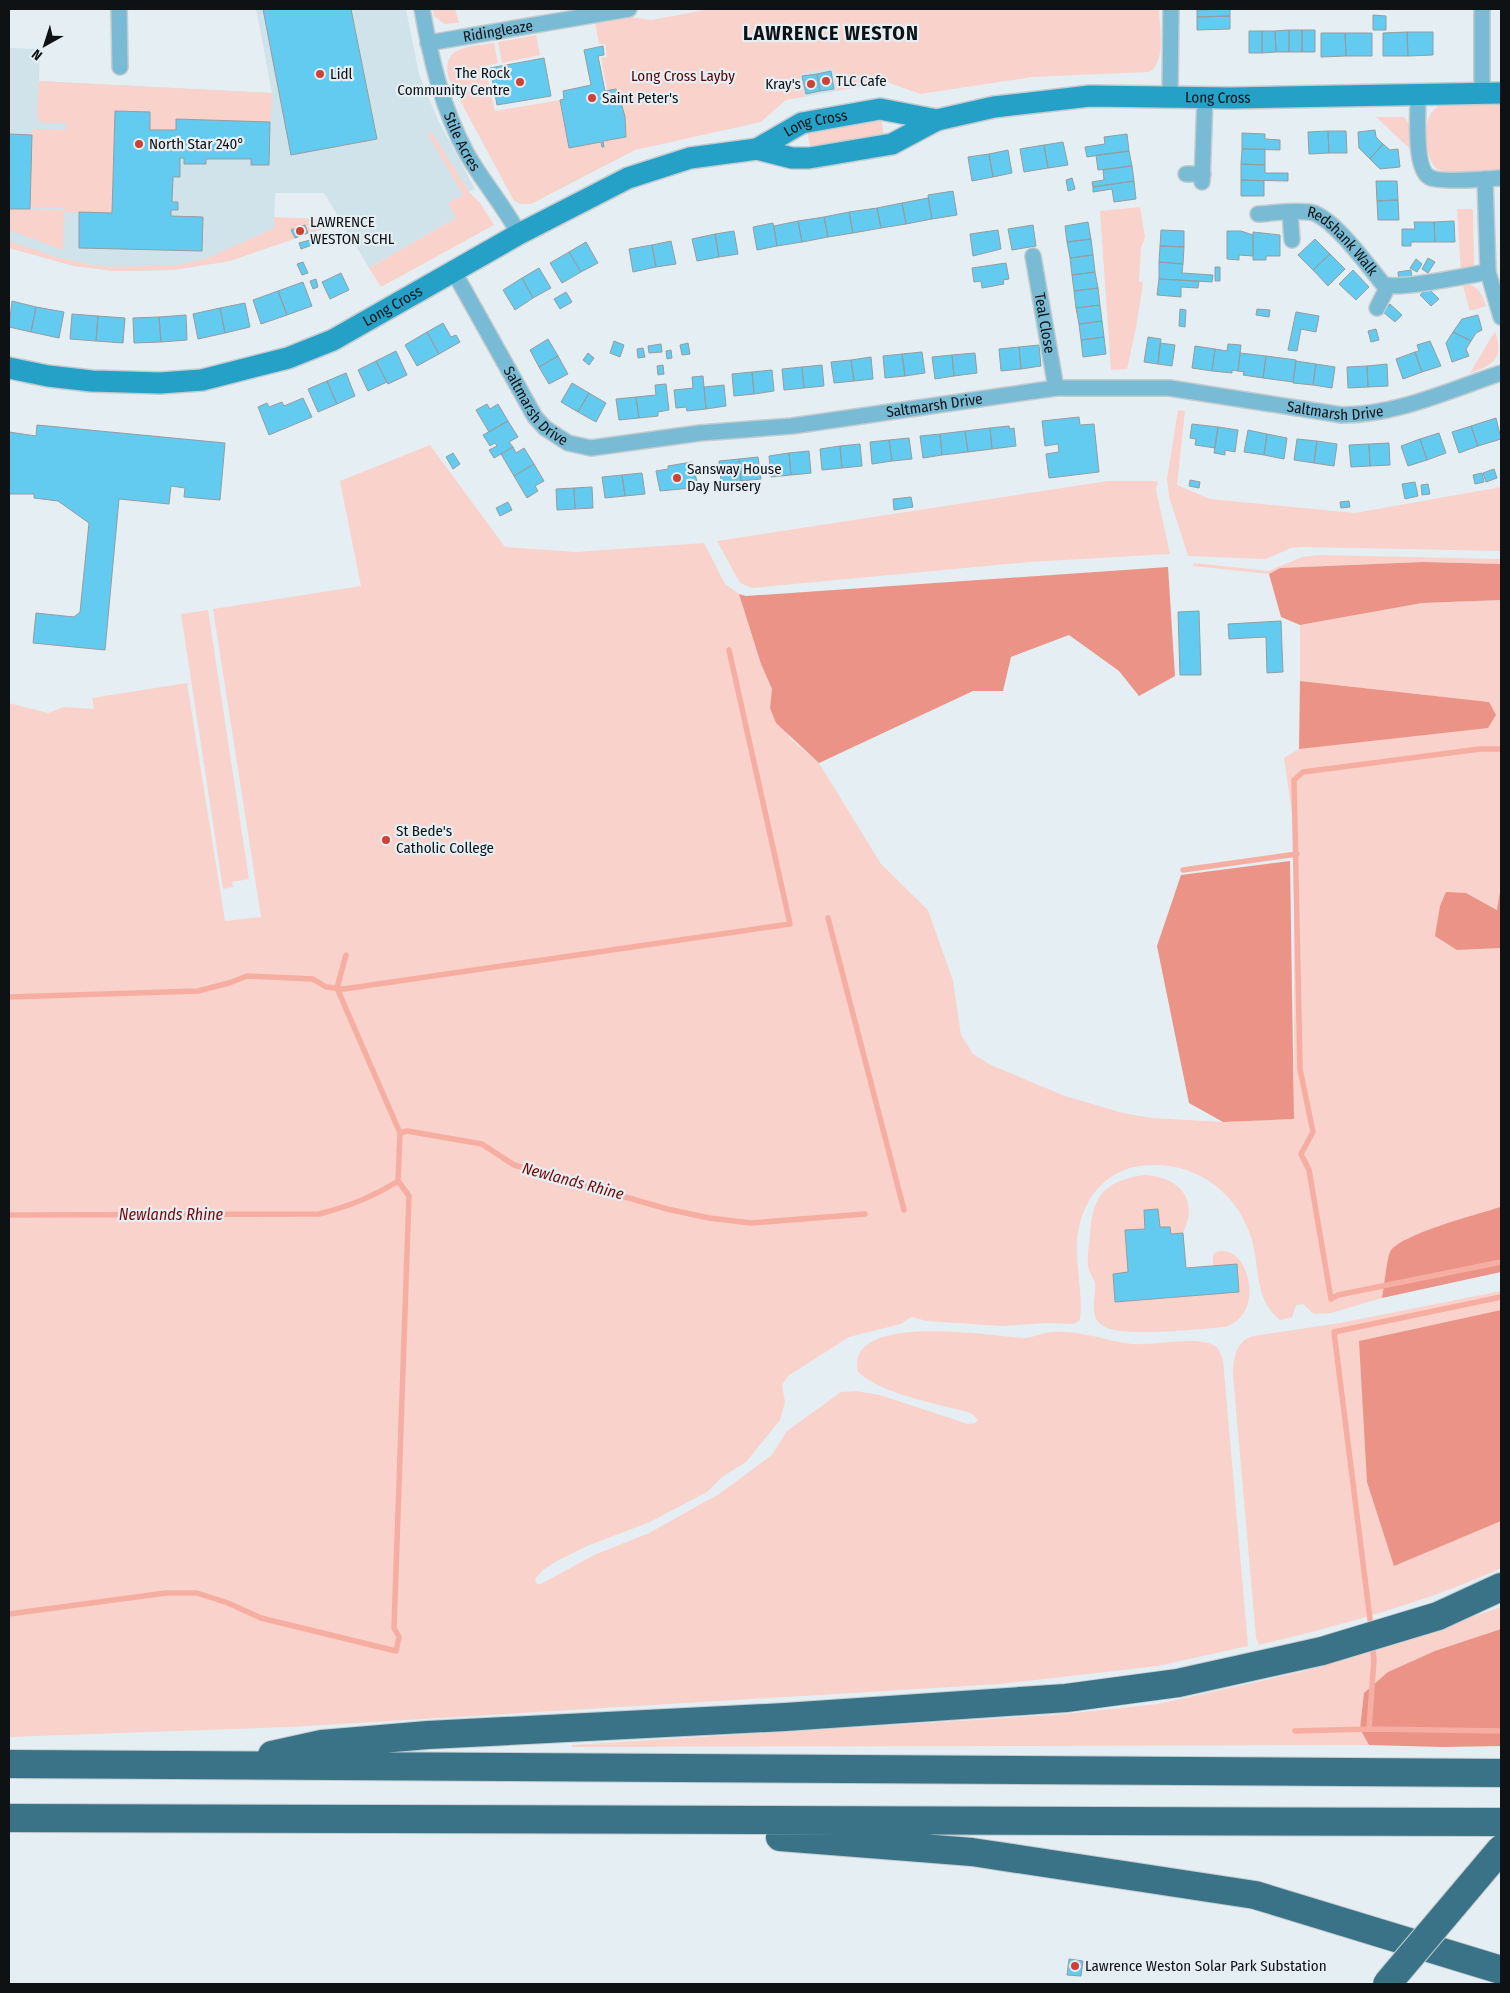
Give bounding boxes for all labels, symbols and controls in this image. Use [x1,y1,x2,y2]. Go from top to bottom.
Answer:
street label: Ridingleaze [462,16,534,46]
north arrow [20,20,70,70]
district label: LAWRENCE WESTON [743,21,919,45]
text: N [29,45,46,64]
place label: The Rock Community Centre [397,64,510,99]
place label: Lidl [330,65,352,83]
park label: Long Cross Layby [631,67,735,85]
marker: Lidl [314,68,326,80]
place label: TLC Cafe [836,72,887,90]
place label: Kray's [765,75,801,93]
marker: TLC Cafe [820,75,832,87]
marker: The Rock Community Centre [514,76,526,88]
marker: Kray's [805,78,817,90]
street label: Long Cross [1185,88,1251,107]
place label: Saint Peter's [602,89,678,107]
marker: Saint Peter's [586,92,598,104]
street label: Long Cross [780,106,849,141]
street label: Stile Acres [440,109,484,175]
place label: North Star 240° [149,135,244,153]
marker: North Star 240° [133,138,145,150]
street label: Redshank Walk [1306,203,1382,279]
place label: LAWRENCE WESTON SCHL [310,213,395,248]
marker: LAWRENCE WESTON SCHL [294,225,306,237]
street label: Long Cross [360,282,425,330]
street label: Teal Close [1031,291,1059,355]
street label: Saltmarsh Drive [500,363,571,450]
street label: Saltmarsh Drive [885,390,984,421]
street label: Saltmarsh Drive [1286,398,1385,424]
place label: Sansway House Day Nursery [687,460,782,495]
marker: Sansway House Day Nursery [671,472,683,484]
place label: St Bede's Catholic College [396,822,494,857]
marker: St Bede's Catholic College [380,834,392,846]
water label: Newlands Rhine [520,1158,626,1204]
water label: Newlands Rhine [119,1205,224,1224]
place label: Lawrence Weston Solar Park Substation [1085,1957,1327,1975]
marker: Lawrence Weston Solar Park Substation [1069,1960,1081,1972]

